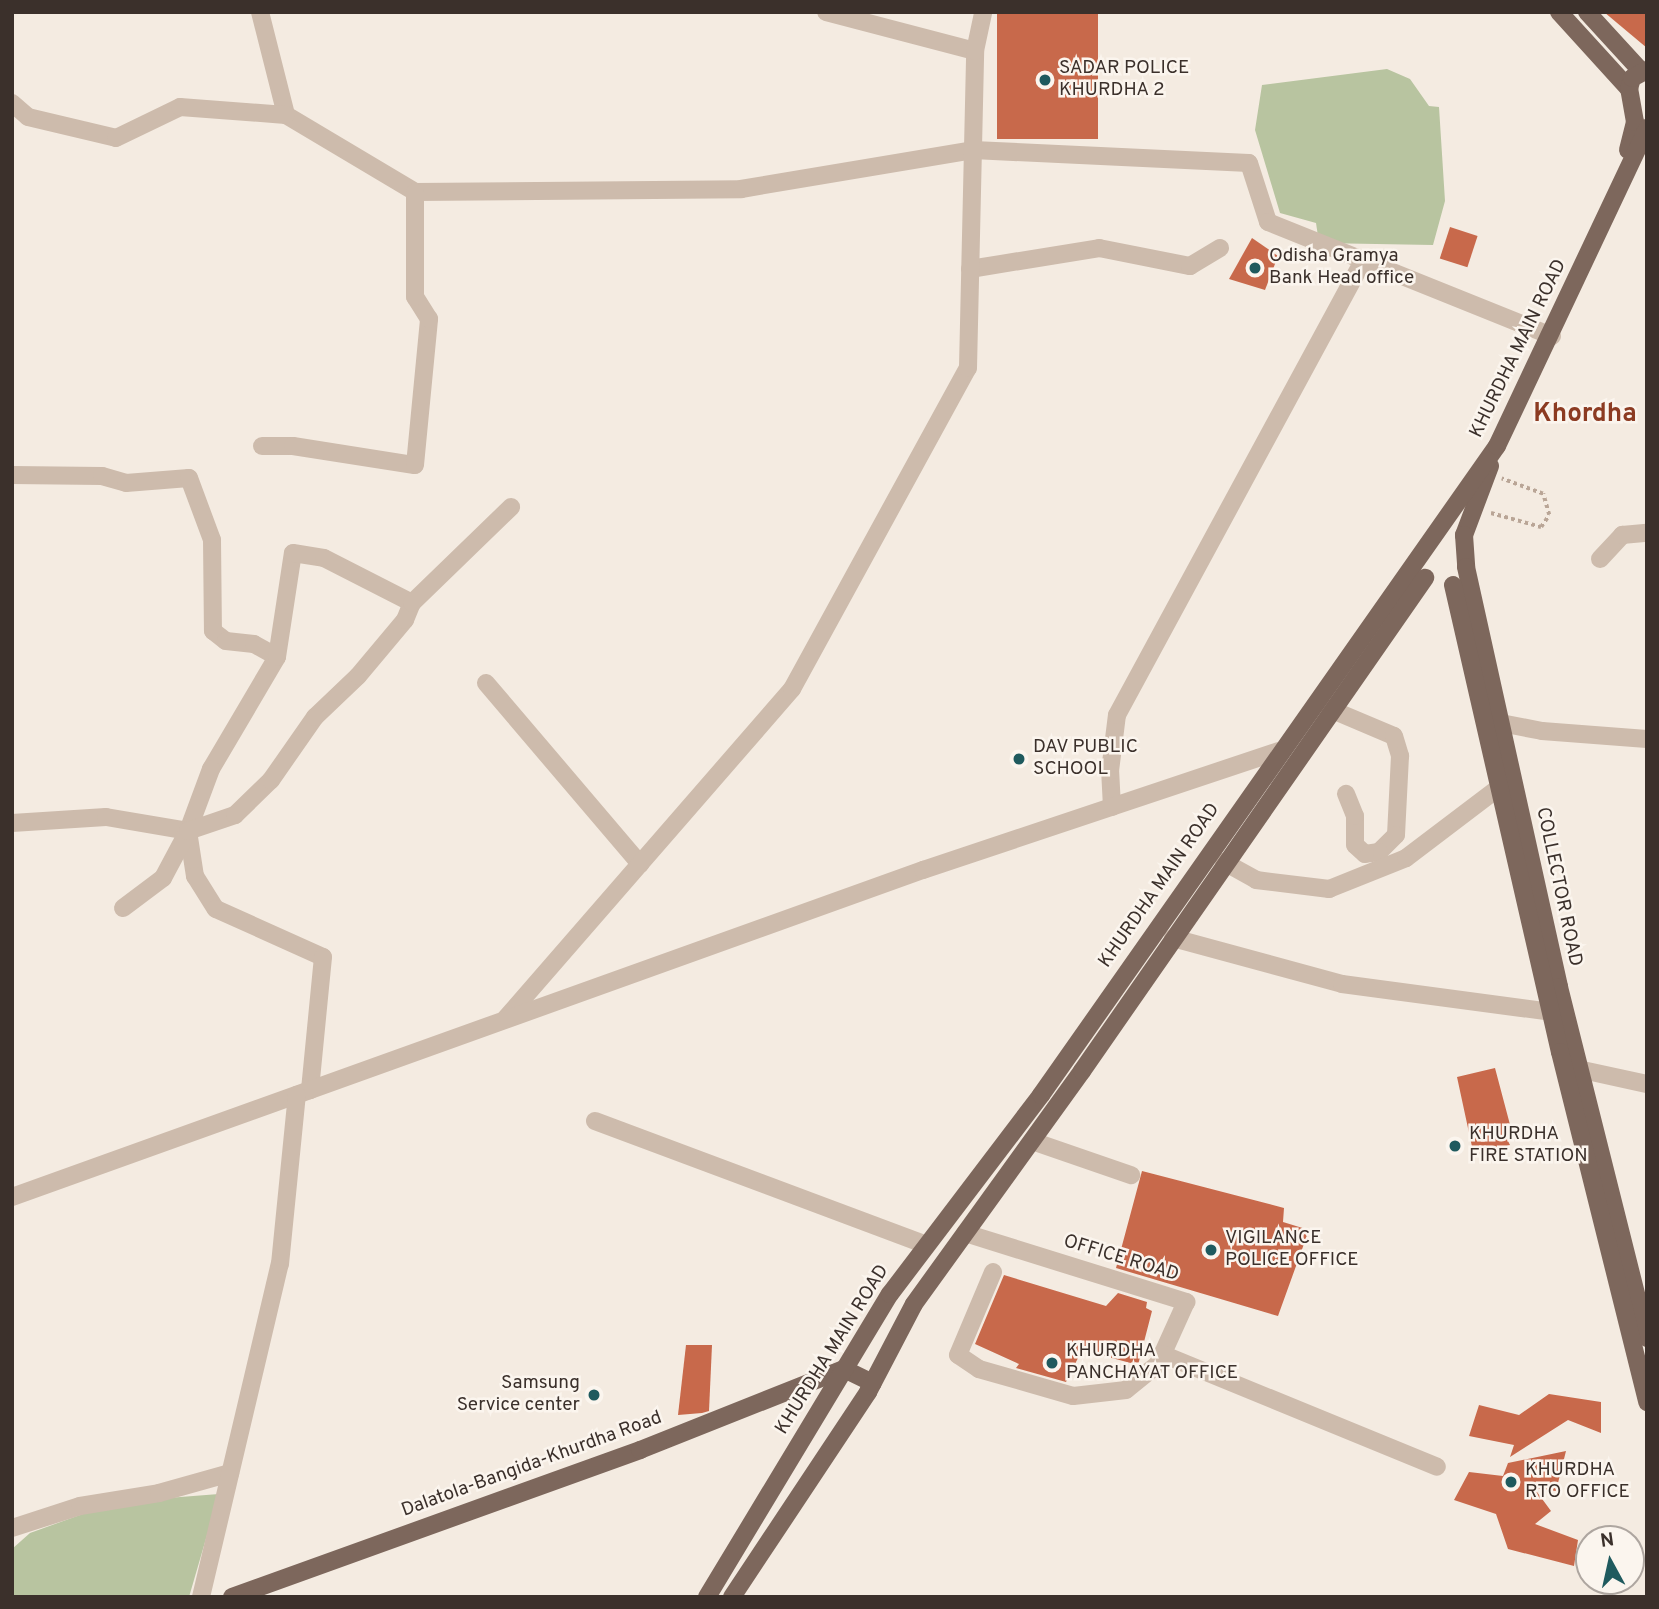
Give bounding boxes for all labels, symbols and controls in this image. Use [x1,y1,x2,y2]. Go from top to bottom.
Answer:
place label: SADAR POLICE KHURDHA 2 [1059,58,1189,102]
marker: SADAR POLICE KHURDHA 2 [1037,72,1053,88]
place label: Odisha Gramya Bank Head office [1269,246,1414,290]
street label: KHURDHA MAIN ROAD [1466,256,1572,442]
marker: Odisha Gramya Bank Head office [1247,260,1263,276]
district label: Khordha [1533,399,1637,431]
place label: DAV PUBLIC SCHOOL [1033,737,1139,781]
marker: DAV PUBLIC SCHOOL [1011,751,1027,767]
street label: KHURDHA MAIN ROAD [1094,799,1226,973]
street label: COLLECTOR ROAD [1530,805,1586,969]
place label: KHURDHA FIRE STATION [1469,1124,1588,1168]
marker: KHURDHA FIRE STATION [1447,1138,1463,1154]
place label: VIGILANCE POLICE OFFICE [1225,1228,1359,1272]
street label: OFFICE ROAD [1060,1231,1182,1287]
marker: VIGILANCE POLICE OFFICE [1203,1242,1219,1258]
street label: KHURDHA MAIN ROAD [771,1261,895,1439]
place label: KHURDHA PANCHAYAT OFFICE [1066,1341,1239,1385]
marker: KHURDHA PANCHAYAT OFFICE [1044,1355,1060,1371]
place label: Samsung Service center [457,1373,580,1417]
marker: Samsung Service center [586,1387,602,1403]
street label: Dalatola-Bangida-Khurdha Road [399,1407,665,1523]
place label: KHURDHA RTO OFFICE [1525,1460,1630,1504]
marker: KHURDHA RTO OFFICE [1503,1474,1519,1490]
north arrow [1575,1525,1645,1595]
text: N [1599,1528,1616,1554]

